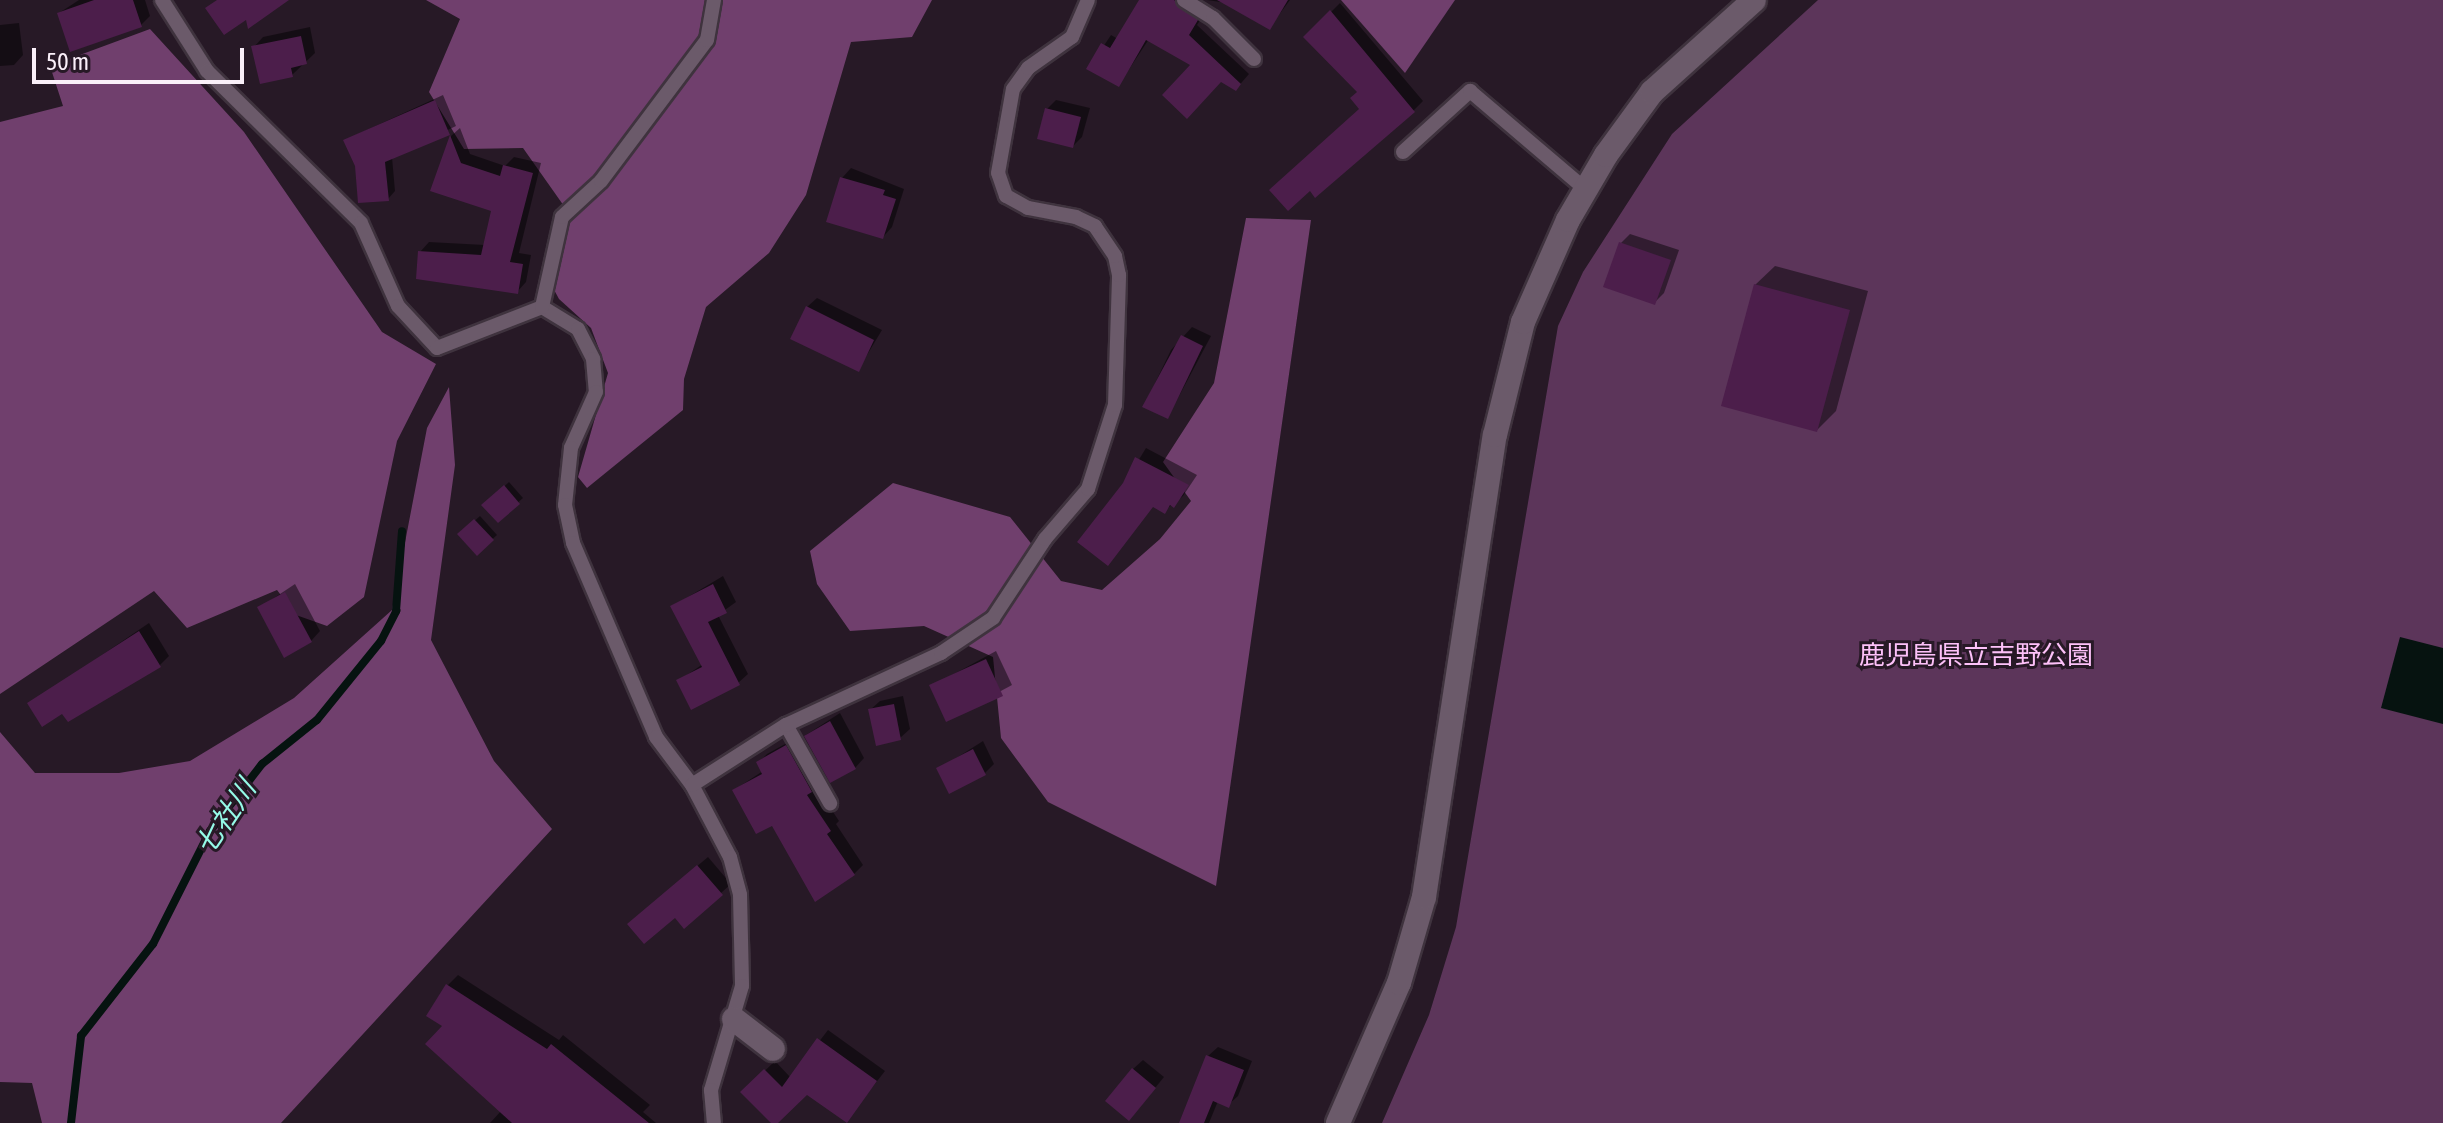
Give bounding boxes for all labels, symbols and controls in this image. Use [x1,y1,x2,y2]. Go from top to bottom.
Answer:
scale bar [36,32,248,82]
text: 50 m [46,48,89,75]
park label: 鹿児島県立吉野公園 [1859,640,2093,672]
water label: 七社川 [188,773,262,861]

